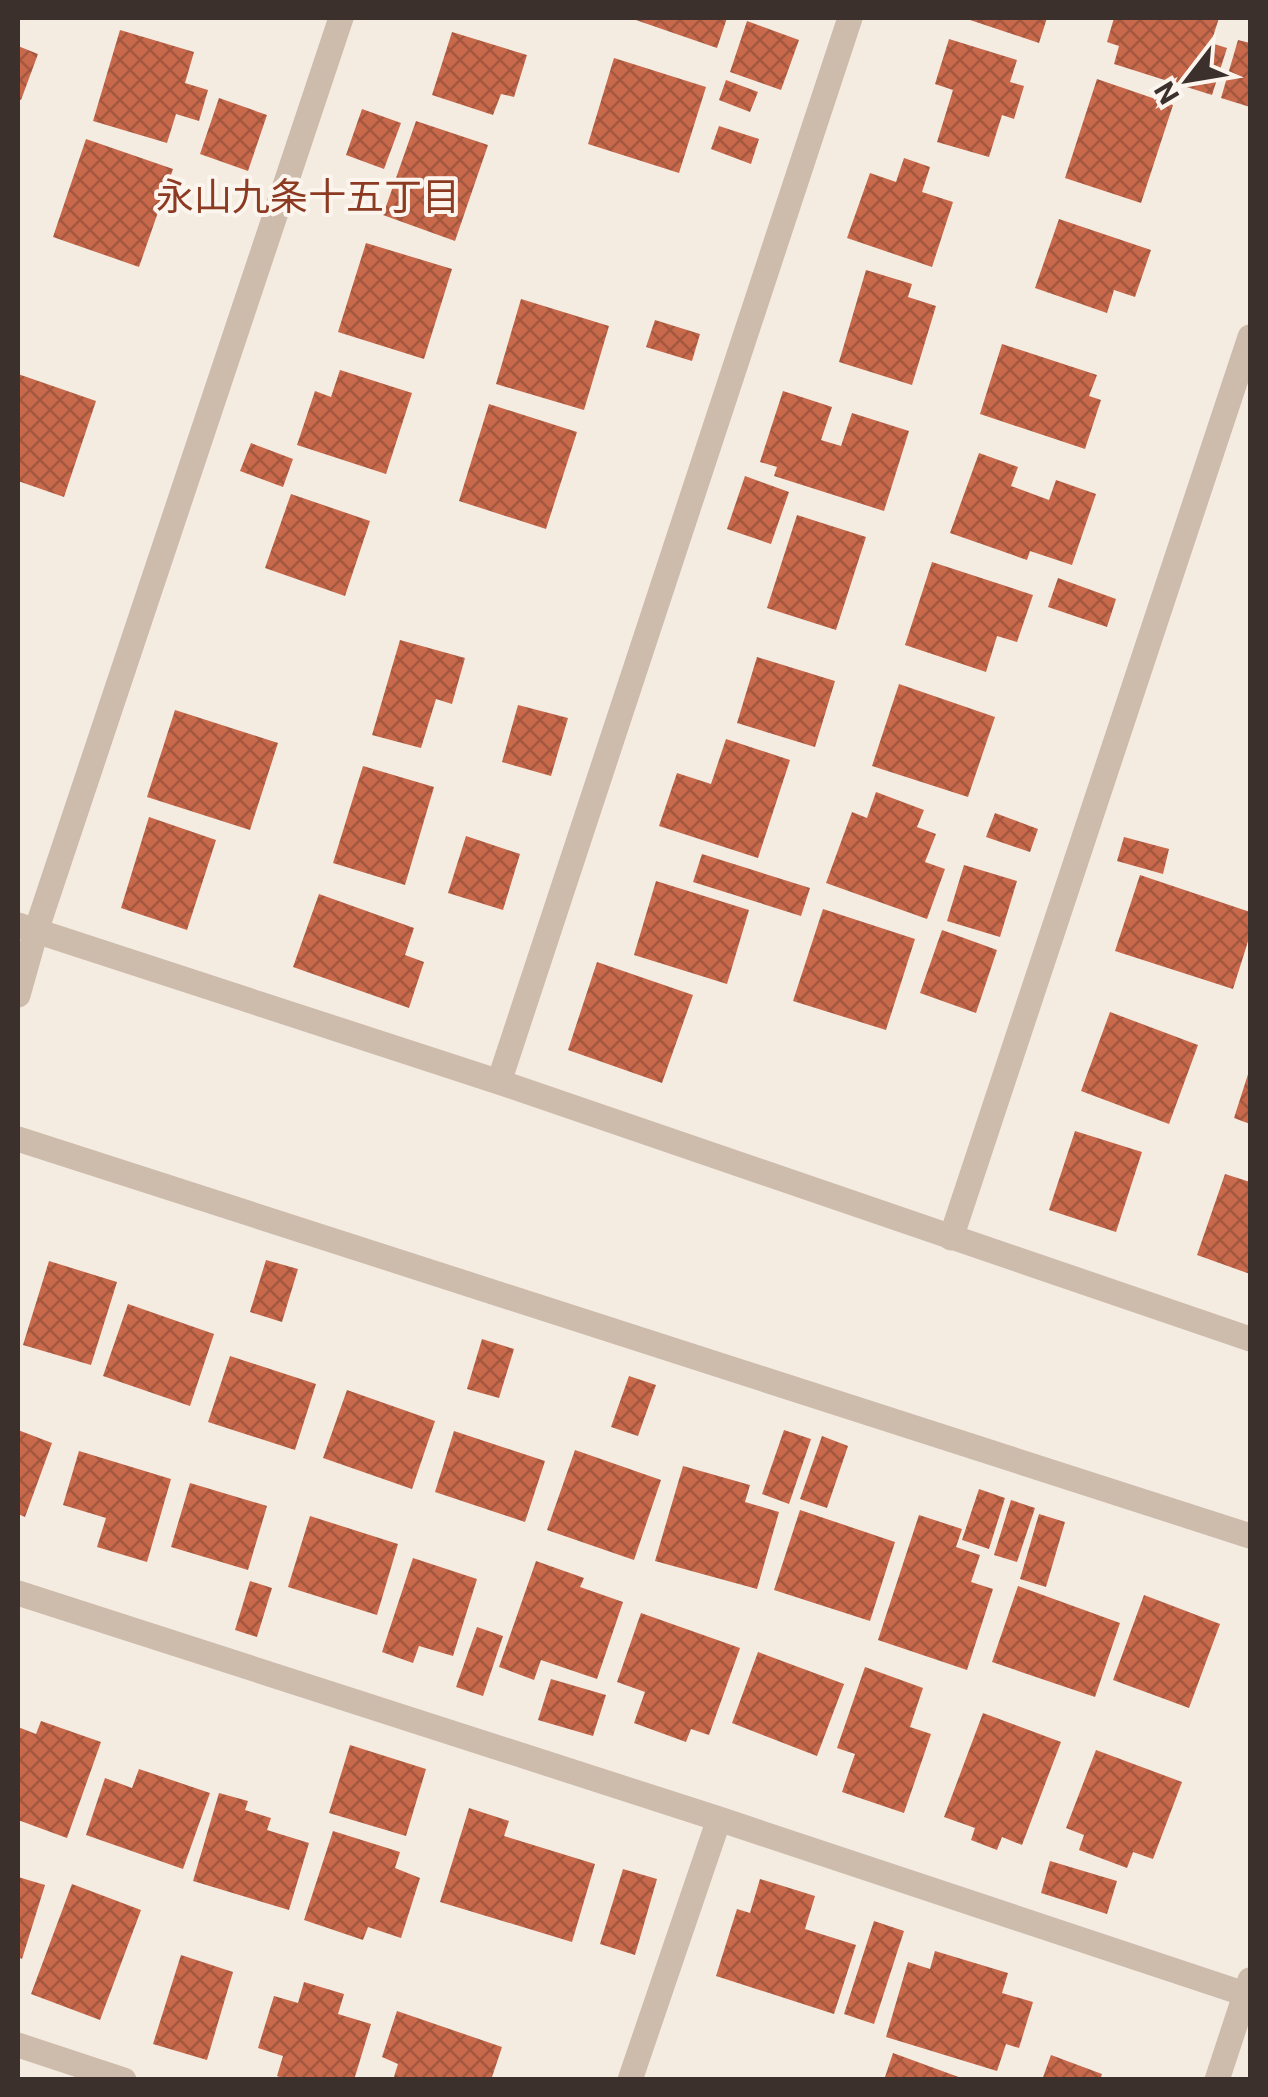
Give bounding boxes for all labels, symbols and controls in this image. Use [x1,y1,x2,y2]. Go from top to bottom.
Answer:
north arrow [1138,30,1238,130]
text: N [1148,76,1186,110]
district label: 永山九条十五丁目 [156,175,460,219]

